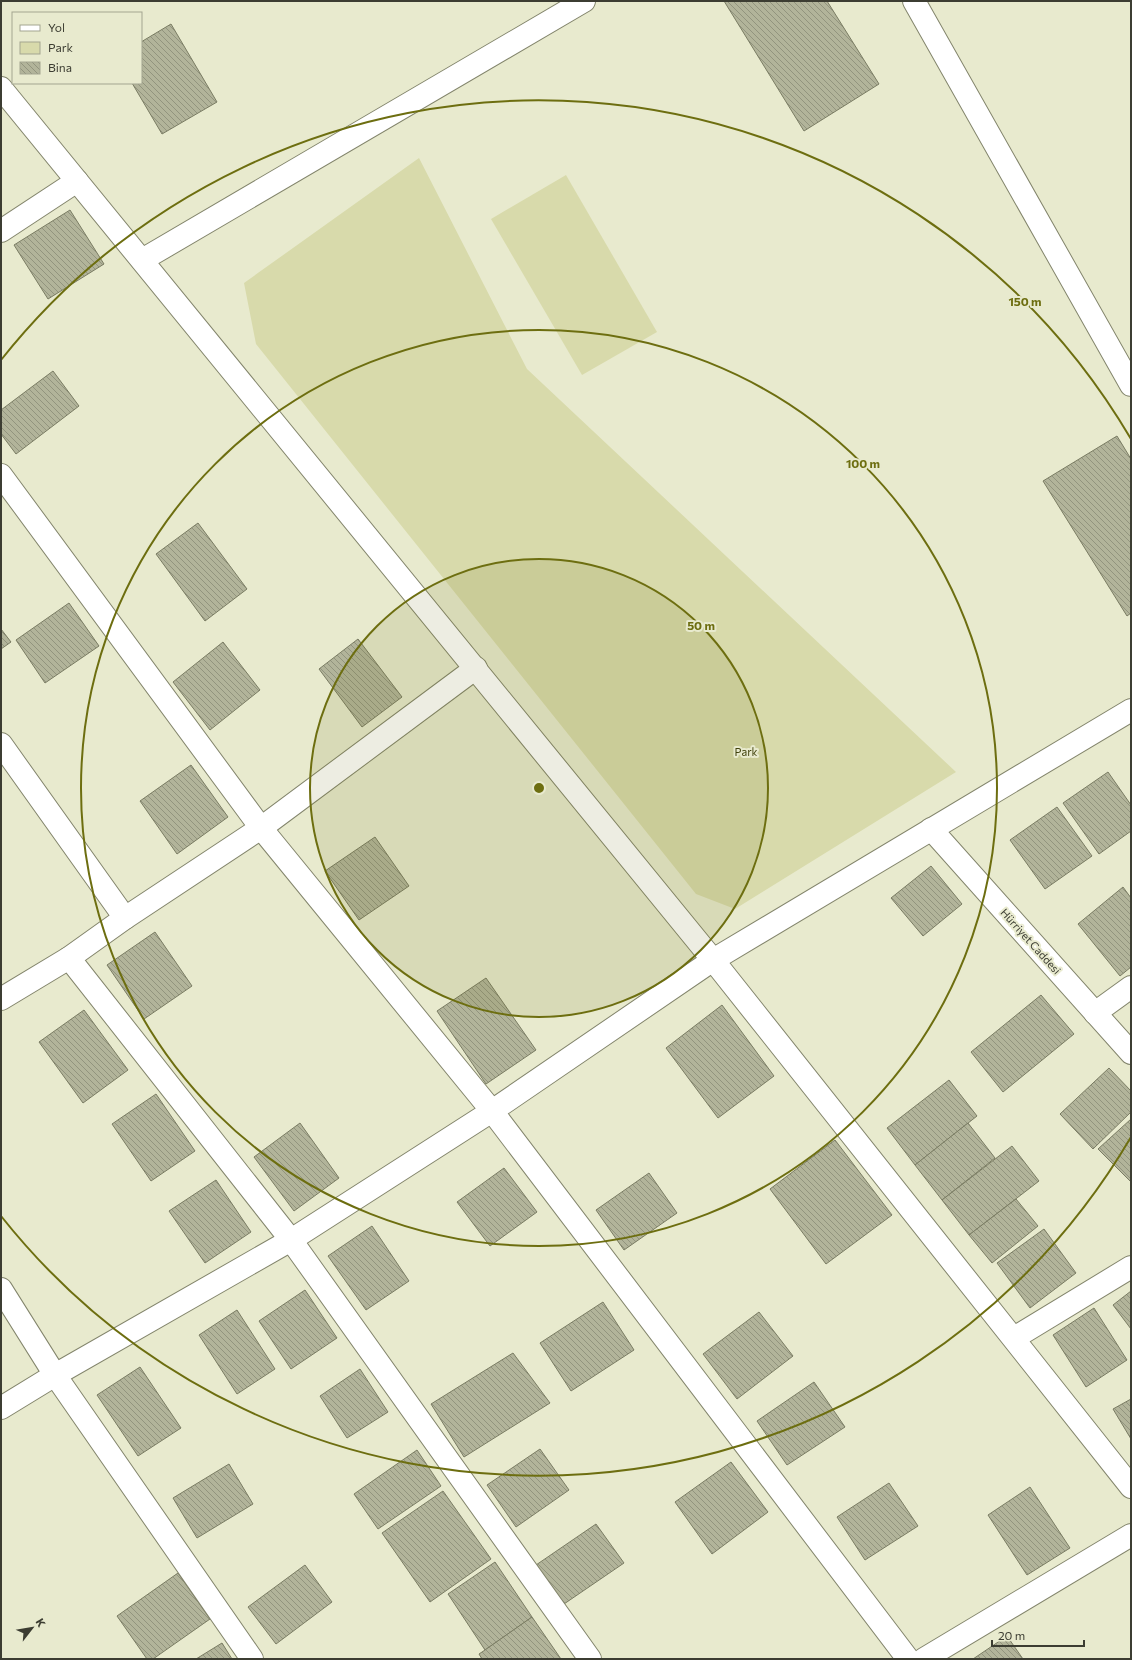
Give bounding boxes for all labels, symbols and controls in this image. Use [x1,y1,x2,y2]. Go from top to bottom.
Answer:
legend [12,12,142,84]
text: Yol [48,20,65,34]
text: Park [48,40,74,54]
text: Bina [48,60,72,74]
text: 150 m [1008,294,1042,308]
text: 100 m [846,456,880,470]
text: 50 m [687,618,715,632]
park label: Park [734,745,758,758]
centre of rings [532,781,546,795]
street label: Hürriyet Caddesi [998,906,1064,976]
north arrow [12,1608,52,1648]
text: K [33,1616,49,1630]
scale bar [992,1622,1084,1648]
text: 20 m [998,1628,1025,1642]

